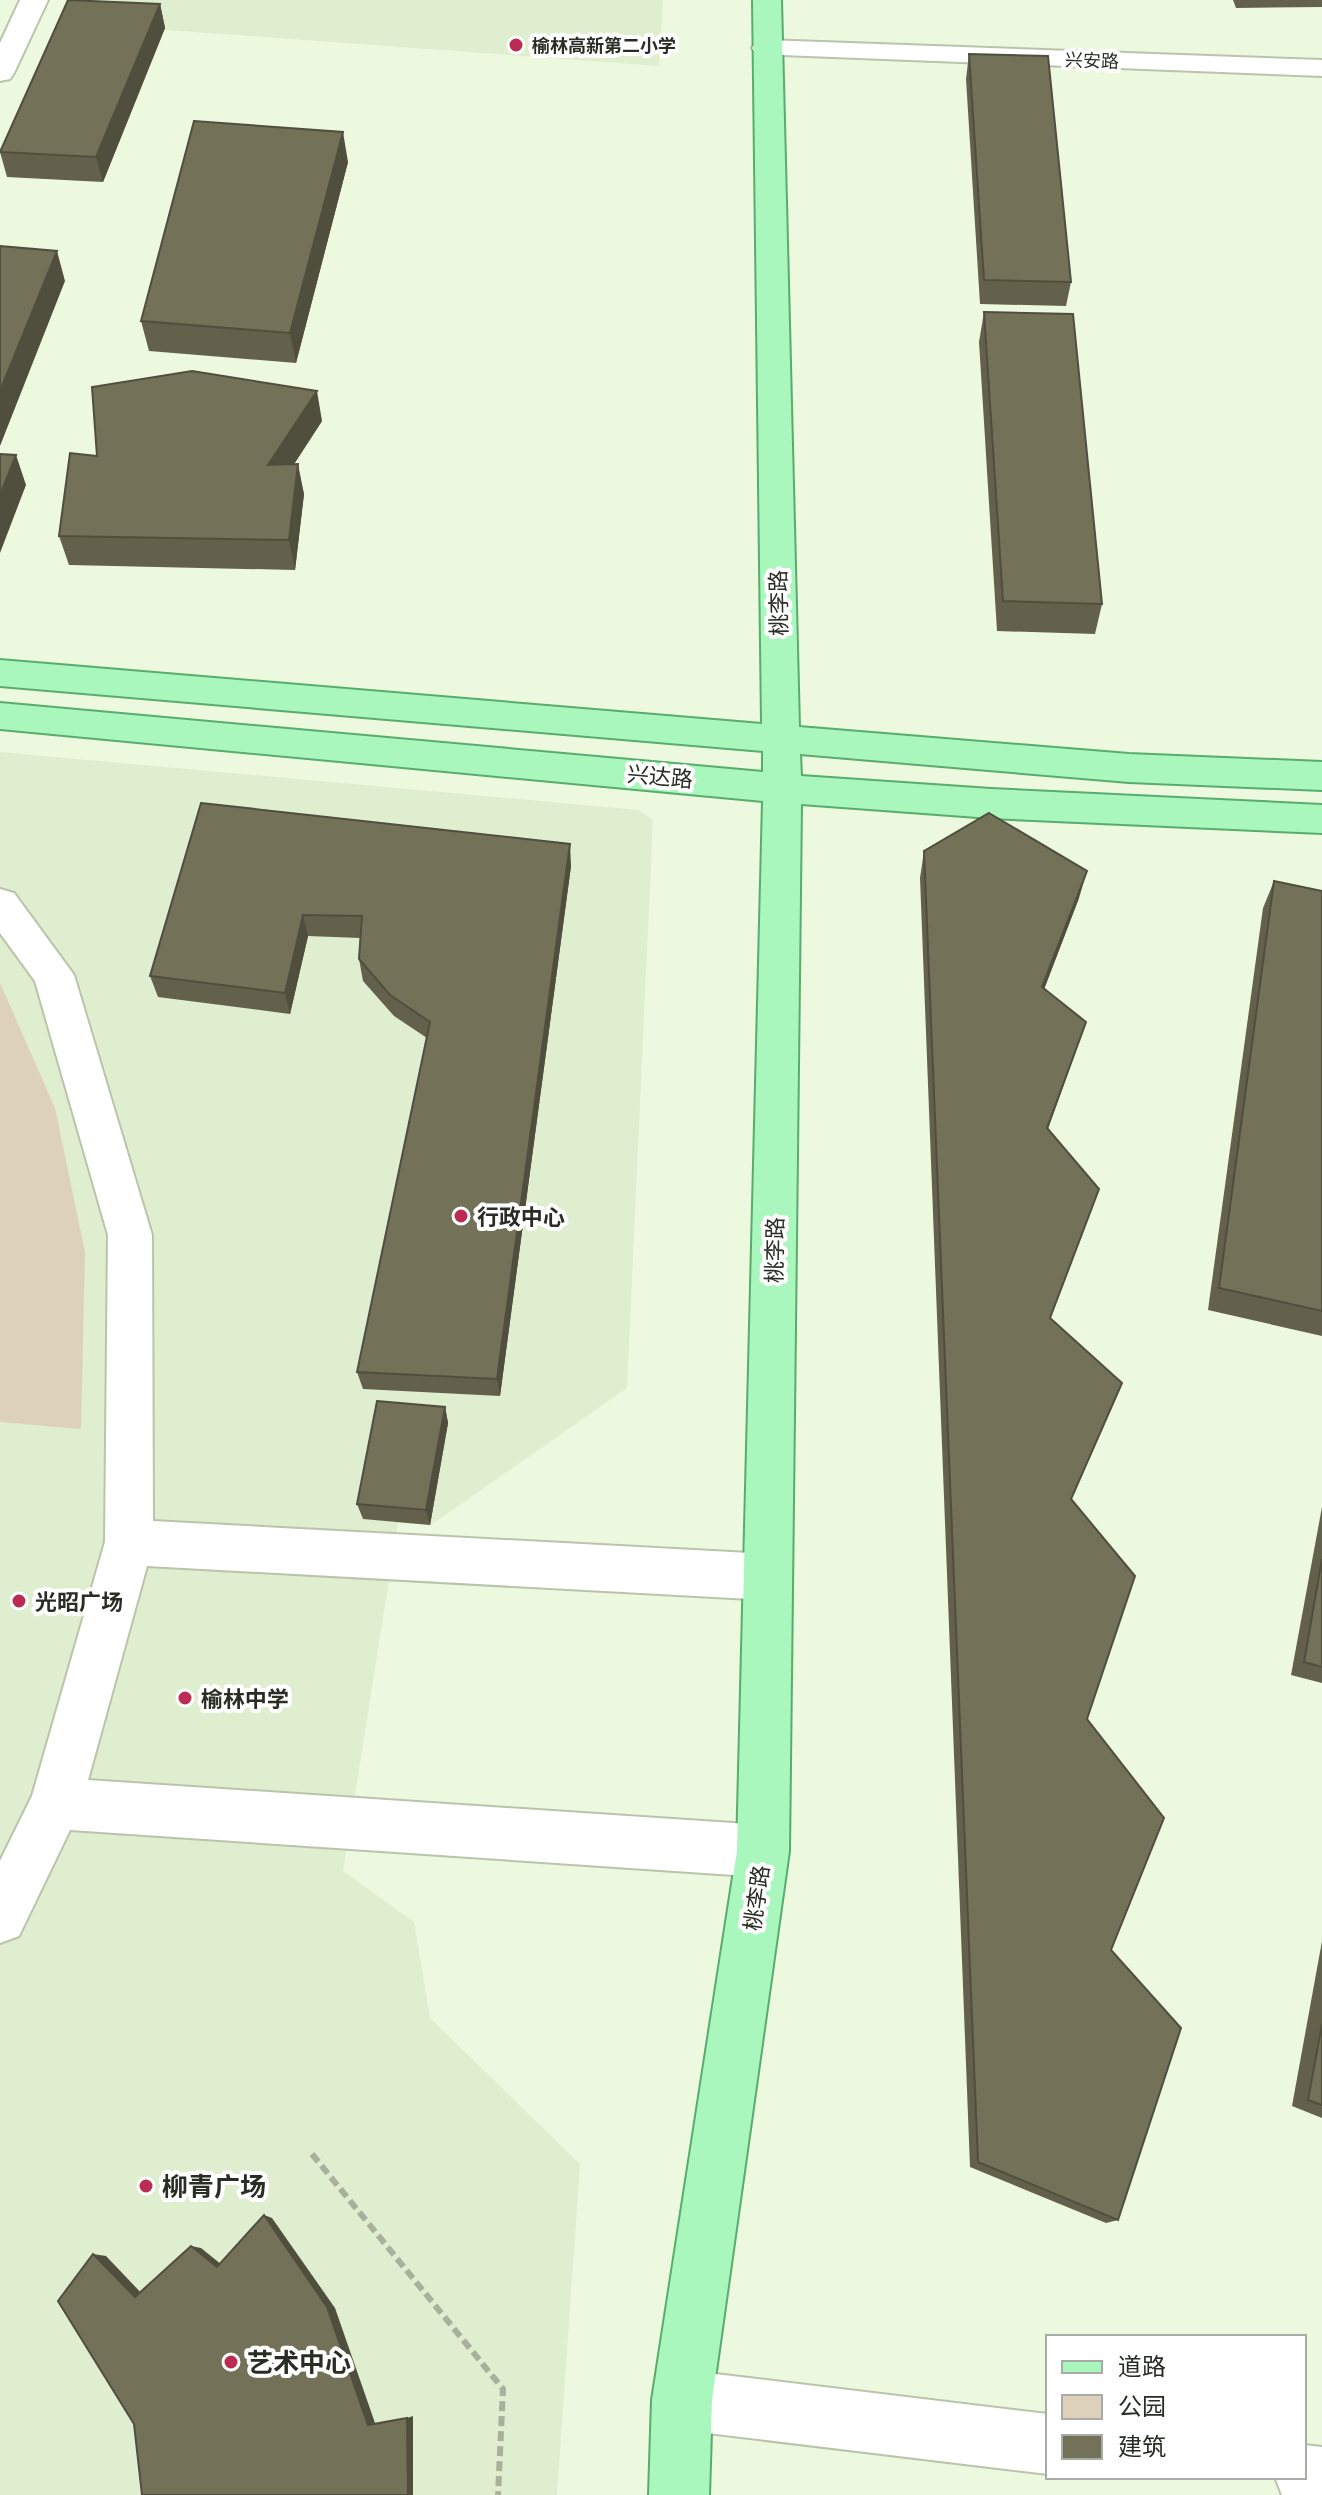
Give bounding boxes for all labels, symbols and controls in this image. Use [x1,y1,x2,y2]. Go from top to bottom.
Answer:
place label: 榆林高新第二小学 [532,34,676,56]
marker: 榆林高新第二小学 [507,36,525,54]
street label: 兴安路 [1065,48,1119,72]
street label: 桃李路 [764,570,792,636]
street label: 兴达路 [626,760,694,792]
place label: 行政中心 [477,1203,565,1230]
marker: 行政中心 [452,1207,470,1225]
street label: 桃李路 [760,1217,788,1283]
place label: 光昭广场 [35,1588,123,1615]
marker: 光昭广场 [10,1592,28,1610]
place label: 榆林中学 [201,1685,289,1712]
marker: 榆林中学 [176,1689,194,1707]
street label: 桃李路 [738,1863,774,1933]
place label: 柳青广场 [162,2171,266,2202]
marker: 柳青广场 [137,2177,155,2195]
legend [1046,2335,1306,2479]
place label: 艺术中心 [247,2347,351,2378]
text: 道路 [1118,2351,1166,2380]
marker: 艺术中心 [222,2353,240,2371]
text: 公园 [1118,2391,1166,2420]
text: 建筑 [1118,2431,1166,2460]

